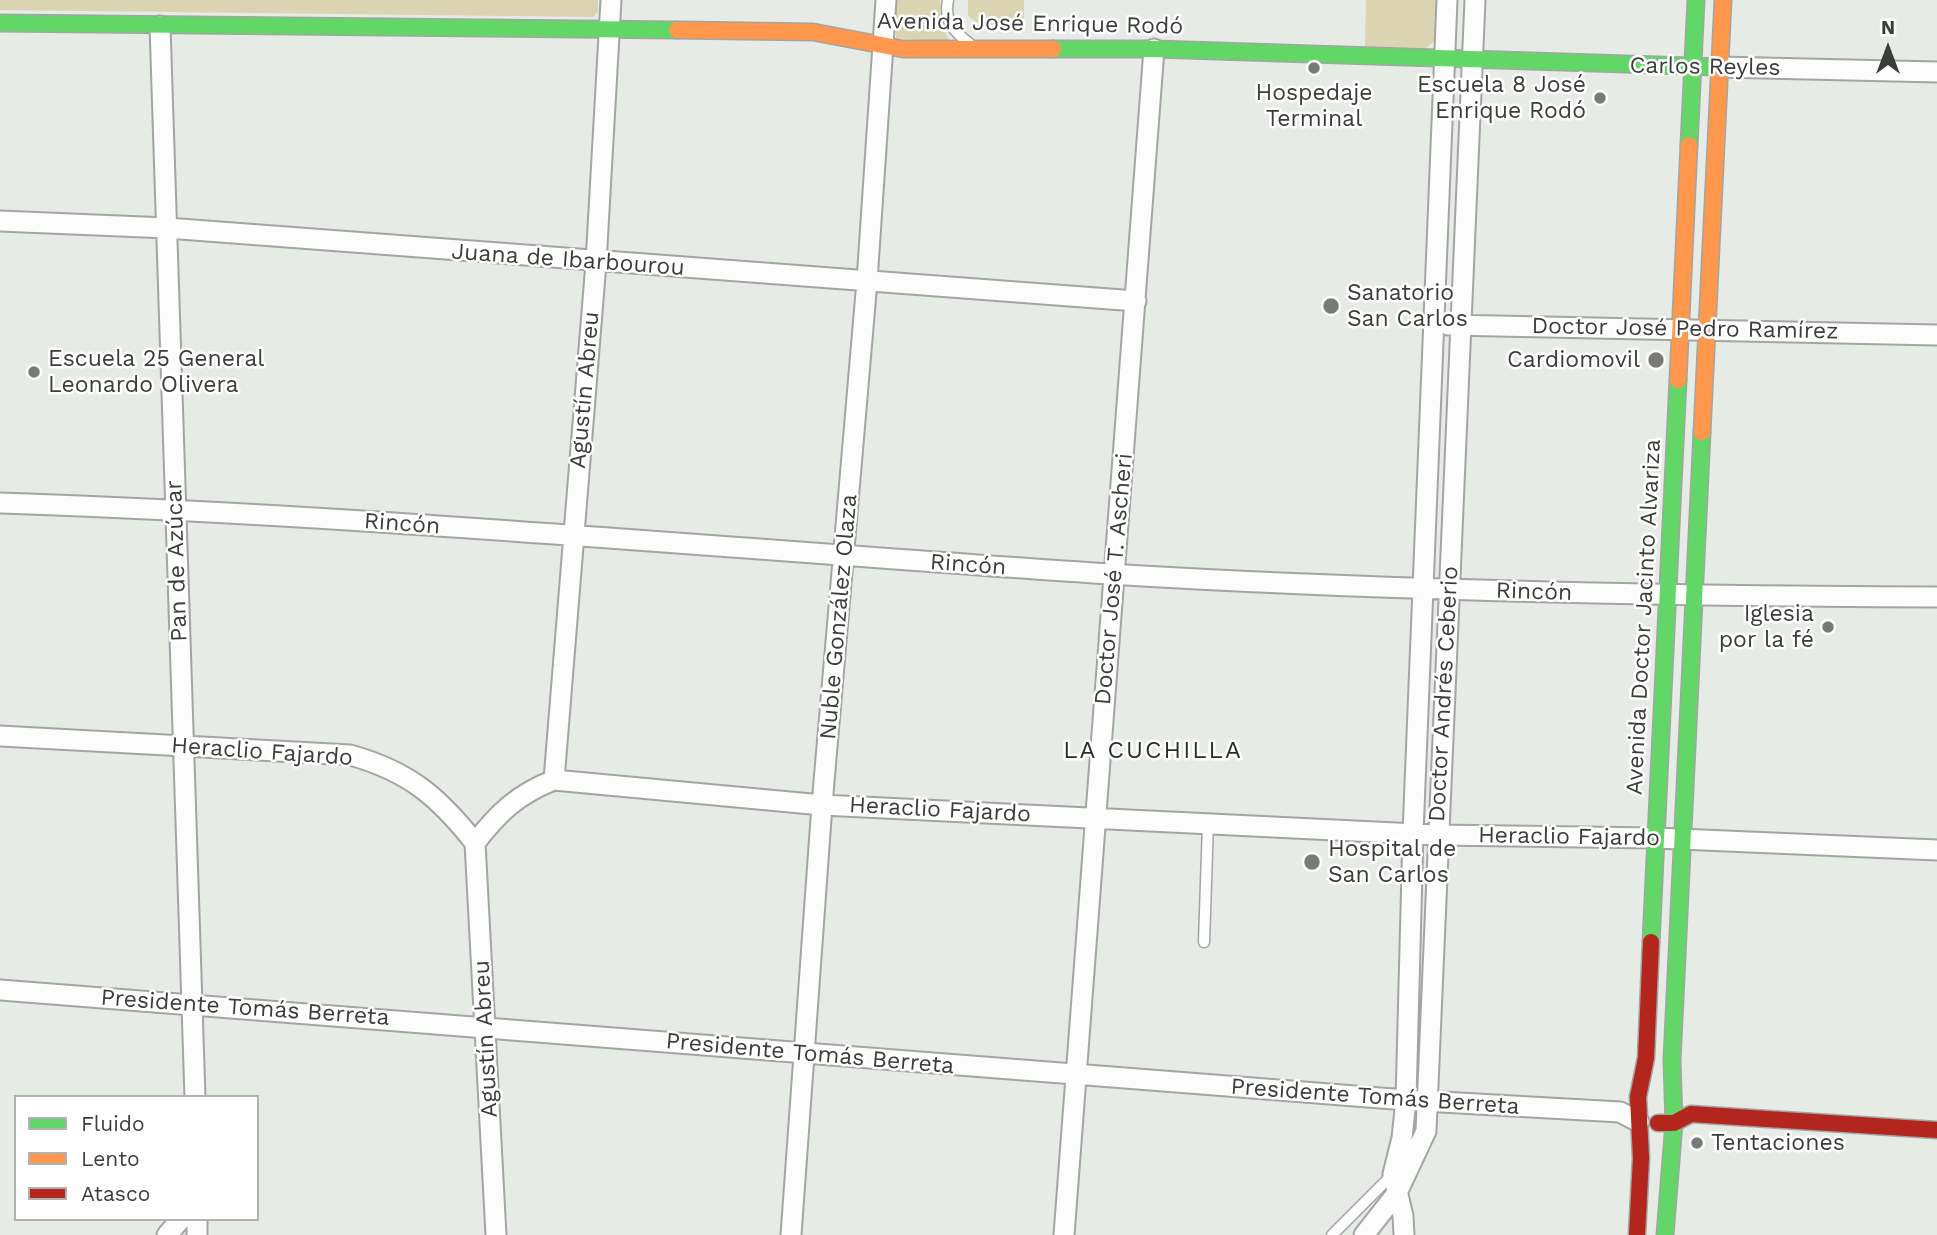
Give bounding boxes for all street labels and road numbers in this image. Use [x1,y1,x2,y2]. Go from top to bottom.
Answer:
street label: Avenida José Enrique Rodó [877,8,1183,40]
street label: Carlos Reyles [1629,52,1781,82]
street label: Juana de Ibarbourou [451,238,685,282]
street label: Agustín Abreu [564,310,606,470]
street label: Doctor José Pedro Ramírez [1531,313,1839,345]
street label: Avenida Doctor Jacinto Alvariza [1621,438,1667,796]
street label: Doctor José T. Ascheri [1089,452,1139,706]
street label: Pan de Azúcar [160,480,194,642]
street label: Nuble González Olaza [815,493,863,741]
street label: Rincón [363,508,441,540]
street label: Rincón [929,549,1007,581]
street label: Doctor Andrés Ceberio [1424,565,1464,823]
street label: Rincón [1495,577,1573,607]
street label: Heraclio Fajardo [170,732,354,772]
street label: Heraclio Fajardo [848,791,1032,829]
street label: Heraclio Fajardo [1478,822,1660,852]
street label: Agustín Abreu [468,960,504,1118]
street label: Presidente Tomás Berreta [100,984,390,1032]
street label: Presidente Tomás Berreta [665,1028,955,1080]
street label: Presidente Tomás Berreta [1230,1073,1520,1121]

